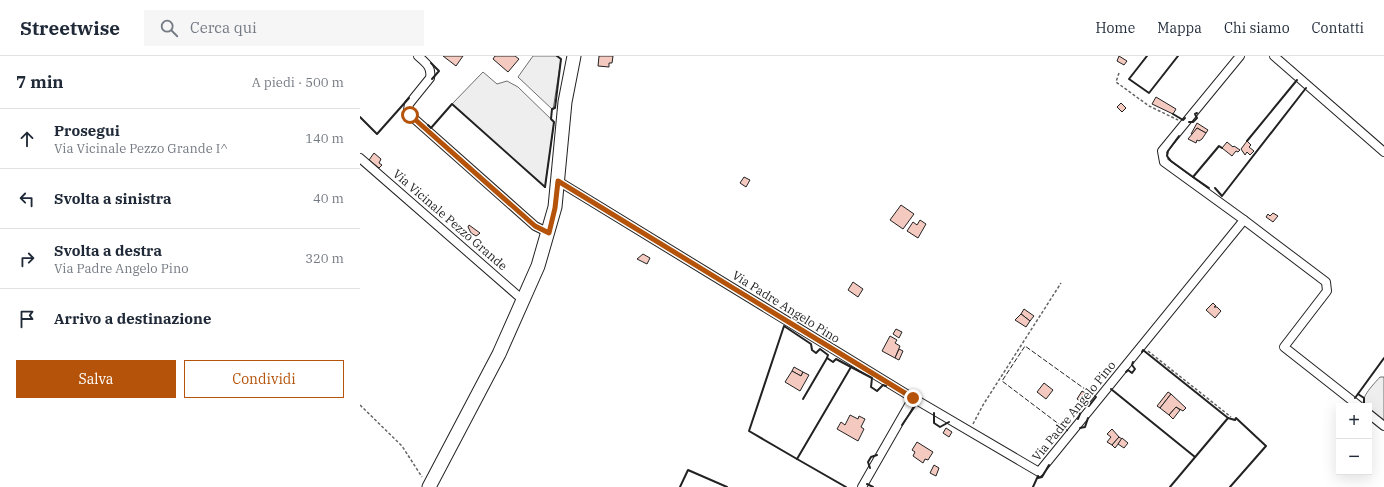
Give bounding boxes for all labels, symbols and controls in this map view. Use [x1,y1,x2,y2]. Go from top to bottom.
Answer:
search box [144,10,424,46]
text: Streetwise [20,16,120,40]
icon: search [158,17,180,39]
text: Cerca qui [190,18,257,37]
text: Home [1095,19,1135,37]
text: Mappa [1157,19,1202,37]
text: Chi siamo [1224,19,1290,37]
text: Contatti [1312,19,1364,37]
text: 7 min [16,71,64,93]
text: A piedi · 500 m [252,74,344,91]
route start [401,106,419,124]
text: Prosegui [54,121,120,140]
icon: ahead [16,128,38,150]
text: 140 m [305,130,344,147]
text: Via Vicinale Pezzo Grande I^ [54,140,228,157]
street label: Via Vicinale Pezzo Grande [390,166,511,273]
icon: left [16,188,38,210]
text: Svolta a sinistra [54,189,172,208]
text: 40 m [313,190,344,207]
text: Svolta a destra [54,241,162,260]
icon: right [16,248,38,270]
text: 320 m [305,250,344,267]
text: Via Padre Angelo Pino [54,260,189,277]
street label: Via Padre Angelo Pino [730,267,843,346]
icon: arrive [16,308,38,330]
text: Arrivo a destinazione [54,309,211,328]
street label: Via Padre Angelo Pino [1029,358,1119,464]
button: Salva [16,360,176,398]
button: Condividi [184,360,344,398]
route end [904,389,922,407]
map controls [1336,403,1372,475]
button: + [1336,403,1372,439]
button: − [1336,439,1372,475]

